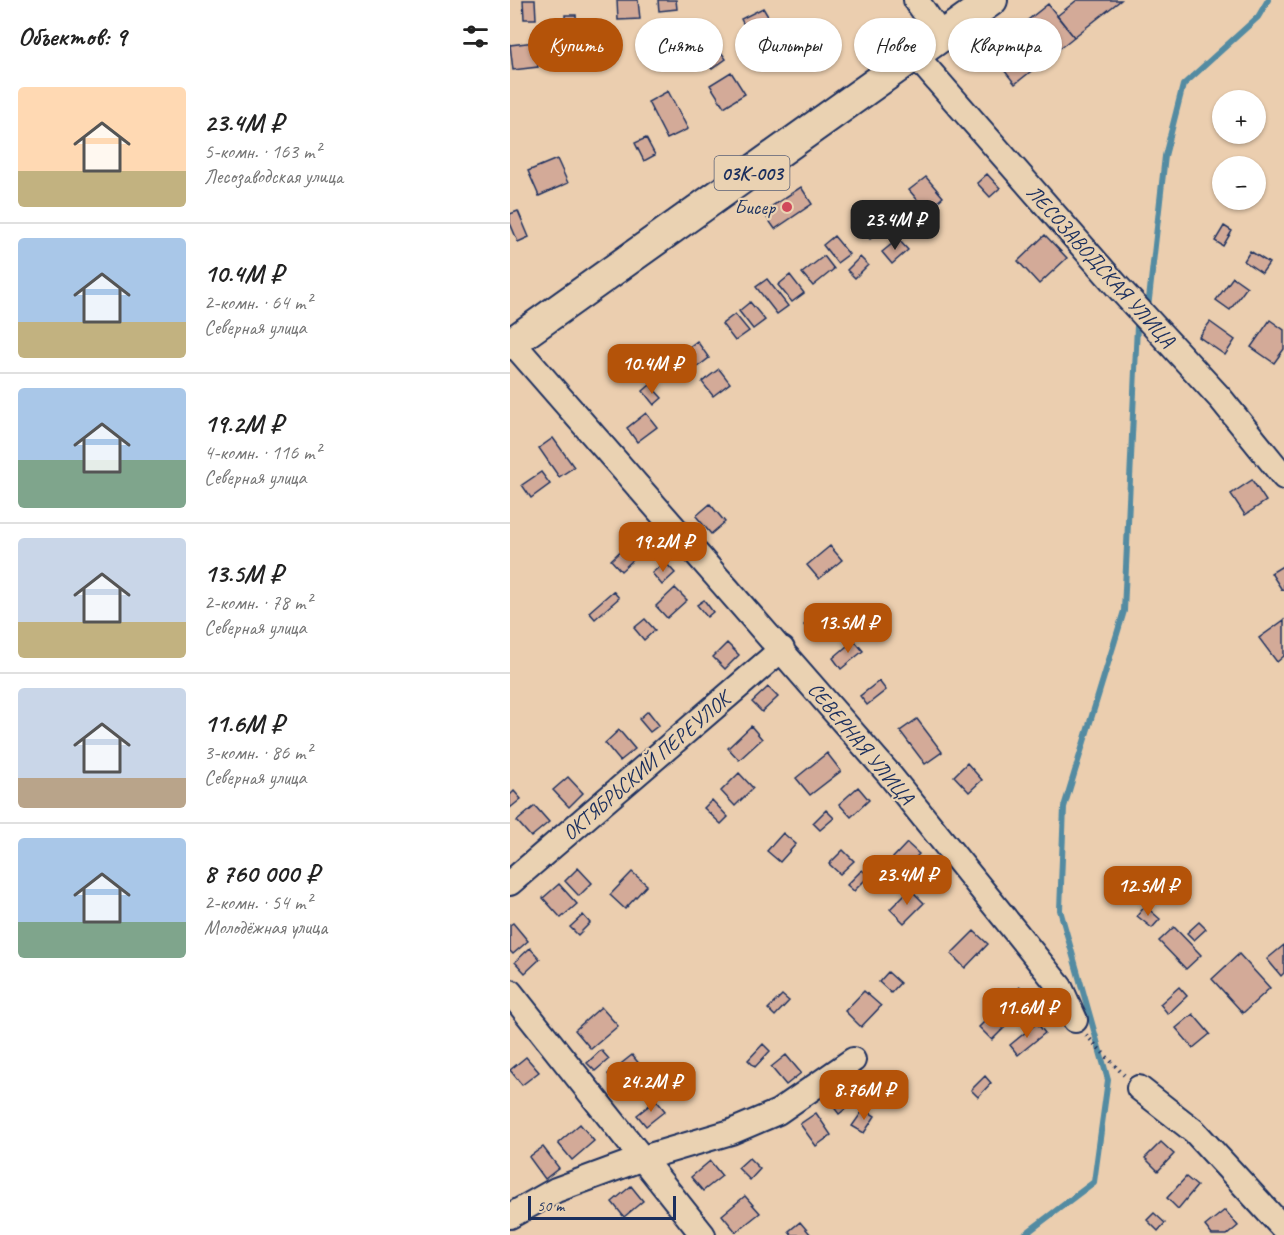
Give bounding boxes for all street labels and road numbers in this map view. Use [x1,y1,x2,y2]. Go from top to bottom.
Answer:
road number: 03К-003 [714,156,790,190]
street label: ЛЕСОЗАВОДСКАЯ УЛИЦА [1021,179,1181,353]
street label: СЕВЕРНАЯ УЛИЦА [802,677,921,811]
street label: ОКТЯБРЬСКИЙ ПЕРЕУЛОК [557,683,739,846]

